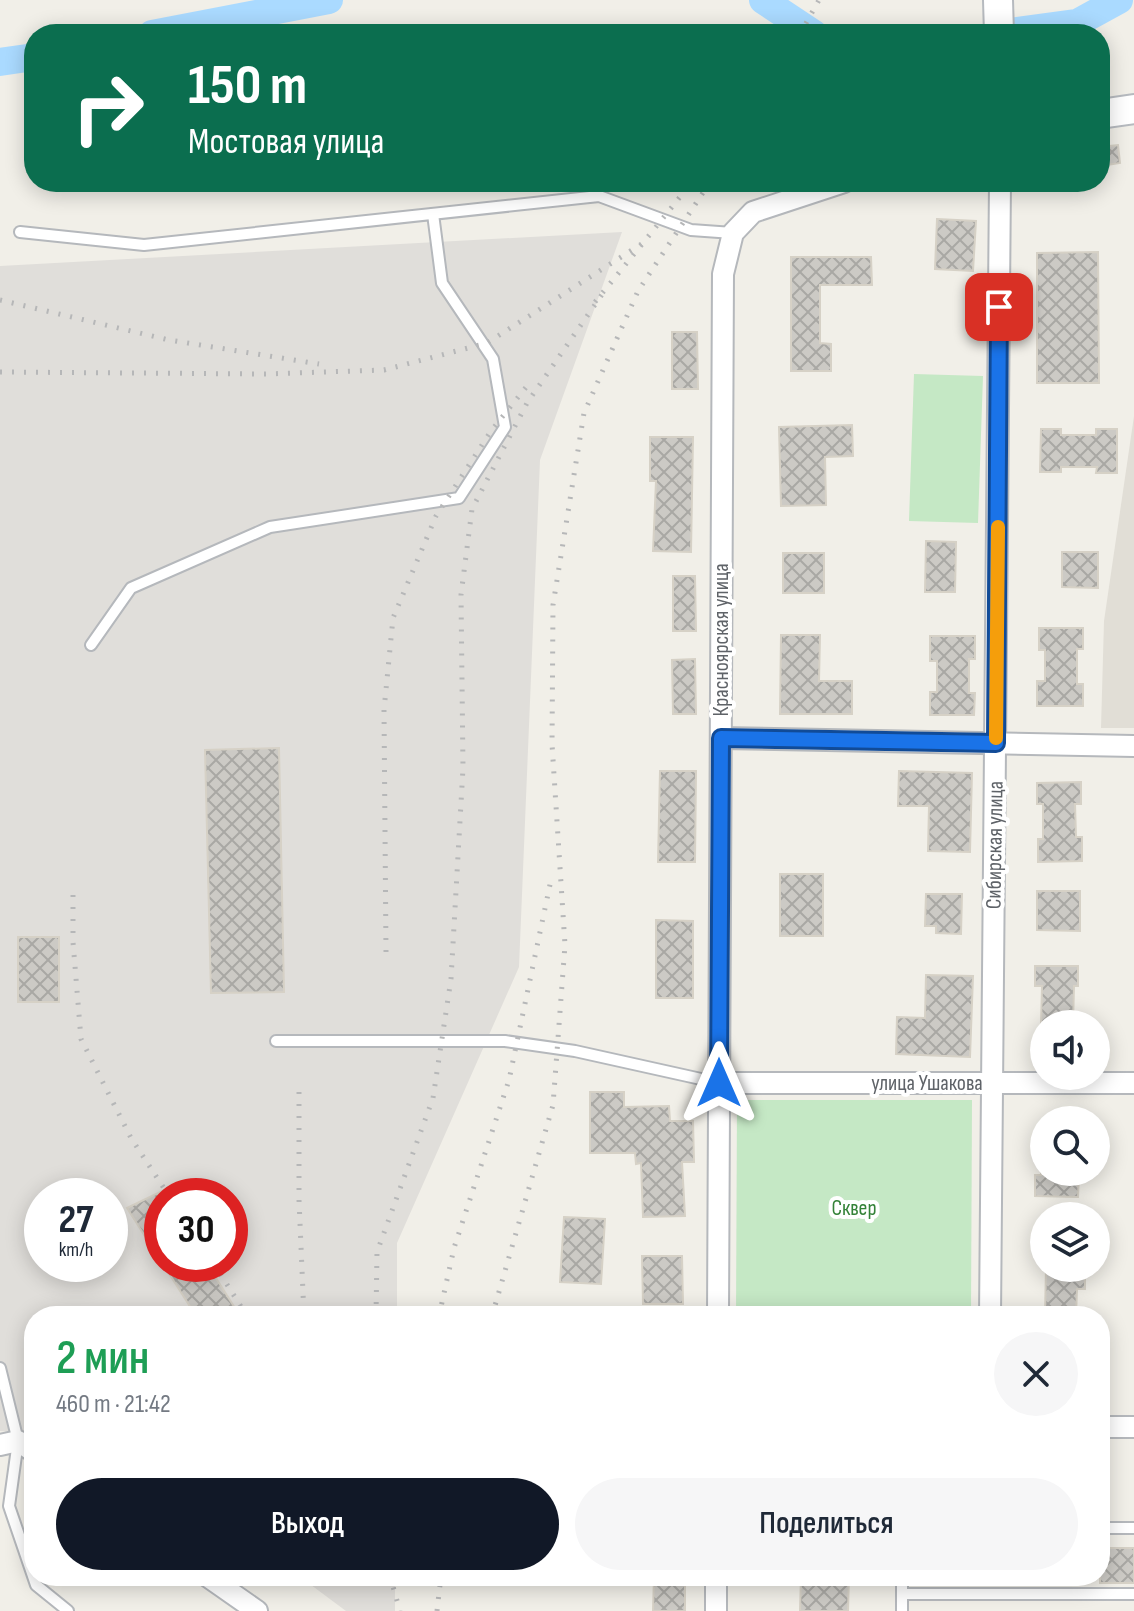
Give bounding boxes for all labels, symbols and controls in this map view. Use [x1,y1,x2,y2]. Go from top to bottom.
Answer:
text: 150 m [188,53,307,120]
icon: right [56,56,160,160]
text: Мостовая улица [188,121,384,164]
pin [965,273,1033,341]
icon: arrive [977,285,1021,329]
street label: Красноярская улица [708,563,735,717]
street label: Сибирская улица [980,781,1010,909]
map controls [1030,1010,1110,1282]
button: sound [1030,1010,1110,1090]
position arrow [677,1041,761,1125]
street label: улица Ушакова [871,1070,983,1097]
button: search [1030,1106,1110,1186]
speed limit sign: 30 [144,1178,248,1282]
park label: Сквер [831,1195,877,1222]
text: 27 [59,1196,93,1244]
button: layers [1030,1202,1110,1282]
text: km/h [59,1238,93,1262]
text: 2 мин [56,1330,149,1387]
button: close [994,1332,1078,1416]
text: 460 m · 21:42 [56,1389,171,1420]
button: Выход [56,1478,559,1570]
button: Поделиться [575,1478,1078,1570]

